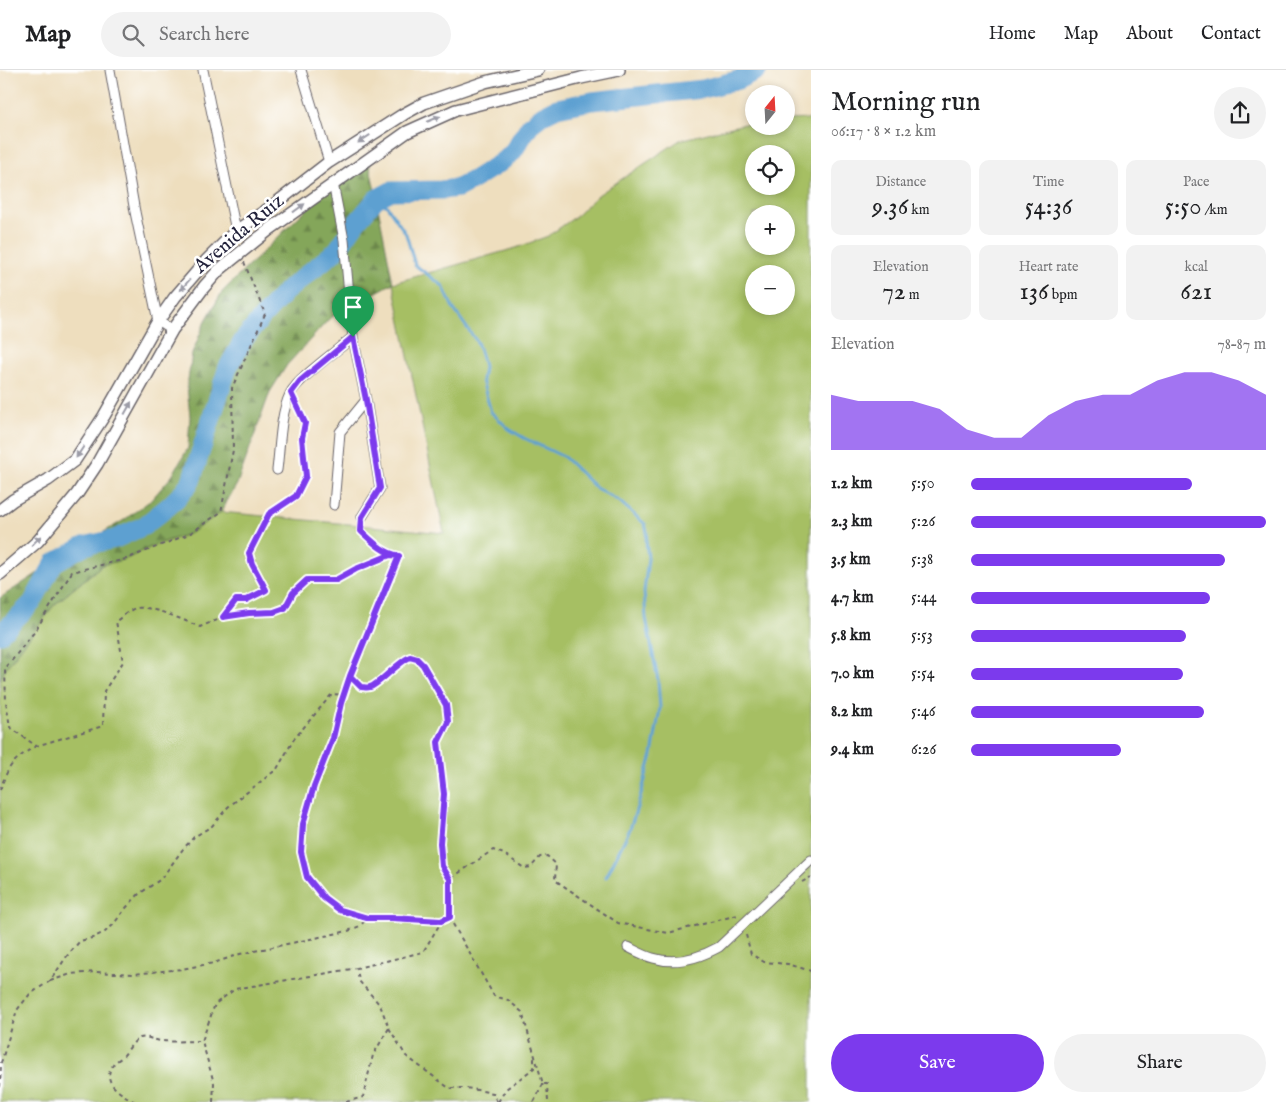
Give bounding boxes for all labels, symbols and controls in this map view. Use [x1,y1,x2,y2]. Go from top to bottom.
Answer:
search box [101,12,451,57]
text: Map [25,19,71,50]
icon: search [119,21,147,49]
text: Search here [159,23,250,47]
text: Home [989,23,1036,46]
text: Map [1064,23,1098,46]
text: About [1126,23,1173,46]
text: Contact [1201,23,1261,46]
north arrow [745,85,795,135]
map controls [745,85,795,315]
text: Morning run [831,85,981,120]
button: share [1214,87,1266,139]
one-way arrow [427,115,442,123]
text: 06:17 · 8 × 1.2 km [831,122,936,142]
one-way arrow [358,134,371,144]
button: locate [745,145,795,195]
text: Distance [876,173,926,191]
text: Time [1033,173,1064,191]
text: Pace [1183,173,1209,191]
street label: Avenida Ruiz [188,189,289,280]
text: 9.36 [872,191,908,223]
text: 54:36 [1025,191,1072,223]
text: 5:50 [1165,191,1202,223]
text: km [908,201,930,219]
text: /km [1202,201,1228,219]
one-way arrow [292,203,306,213]
button: + [745,205,795,255]
text: Elevation [873,258,929,276]
text: Heart rate [1019,258,1078,276]
text: kcal [1184,258,1208,276]
button: − [745,265,795,315]
text: 72 [882,276,906,308]
text: 136 [1019,276,1049,308]
text: 621 [1180,276,1212,308]
one-way arrow [179,279,191,291]
pin [332,286,374,337]
text: m [906,286,919,304]
text: bpm [1049,286,1078,304]
icon: arrive [339,293,367,321]
text: Elevation [831,335,894,355]
text: 78–87 m [1217,335,1266,355]
one-way arrow [124,401,132,416]
one-way arrow [75,446,85,459]
text: 1.2 km [831,474,872,494]
text: 5:50 [911,474,935,494]
text: 2.3 km [831,512,872,532]
text: 5:26 [911,512,935,532]
one-way arrow [30,536,42,548]
text: 3.5 km [831,550,871,570]
text: 5:38 [911,550,933,570]
text: 4.7 km [831,588,874,608]
text: 5:44 [911,588,937,608]
text: 5.8 km [831,626,871,646]
text: 5:53 [911,626,933,646]
text: 7.0 km [831,664,874,684]
text: 5:54 [911,664,935,684]
text: 8.2 km [831,702,873,722]
text: 5:46 [911,702,936,722]
text: 9.4 km [831,740,874,760]
text: 6:26 [911,740,936,760]
button: Save [831,1034,1044,1092]
button: Share [1054,1034,1266,1092]

